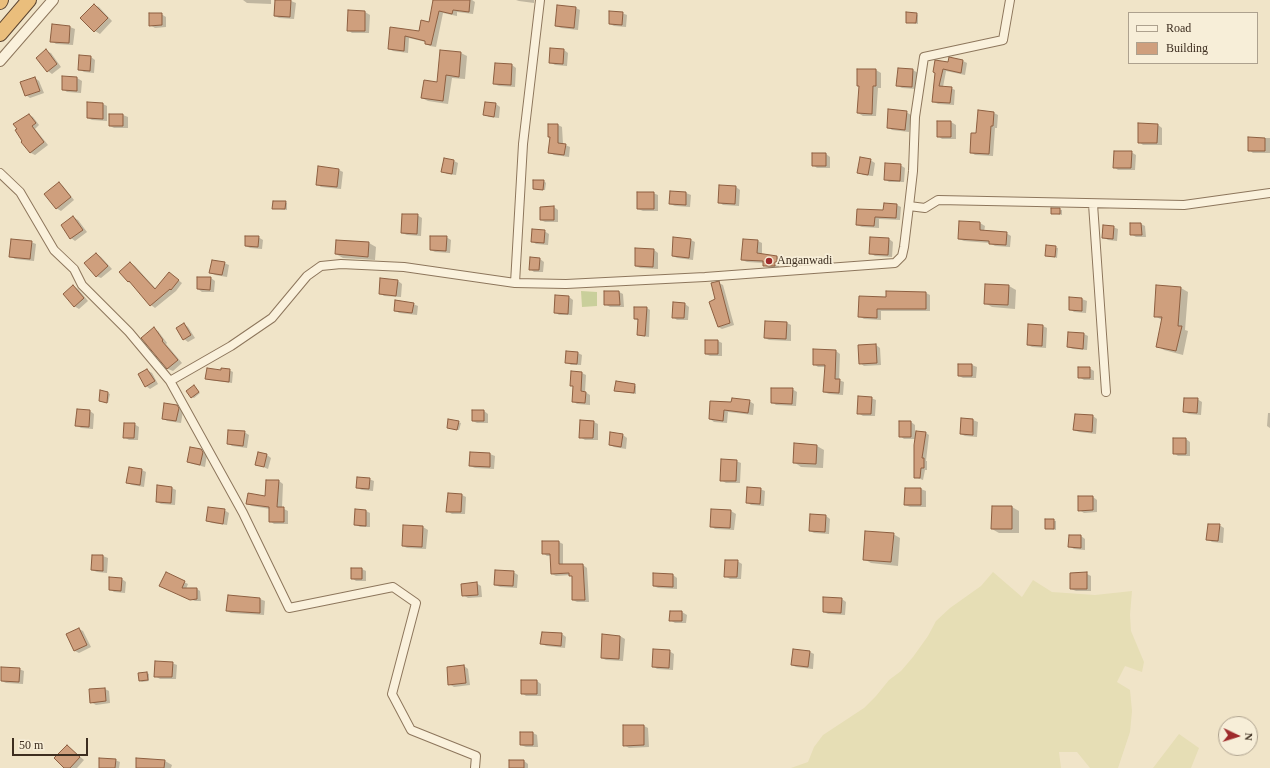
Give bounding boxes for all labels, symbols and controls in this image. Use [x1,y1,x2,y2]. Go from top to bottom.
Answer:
legend [1128,12,1258,64]
text: Road [1166,21,1191,35]
text: Building [1166,41,1208,55]
place label: Anganwadi [777,254,832,268]
marker: Anganwadi [764,256,774,266]
north arrow [1218,716,1258,756]
scale bar [14,730,90,756]
text: N [1243,732,1255,741]
text: 50 m [19,738,43,752]

